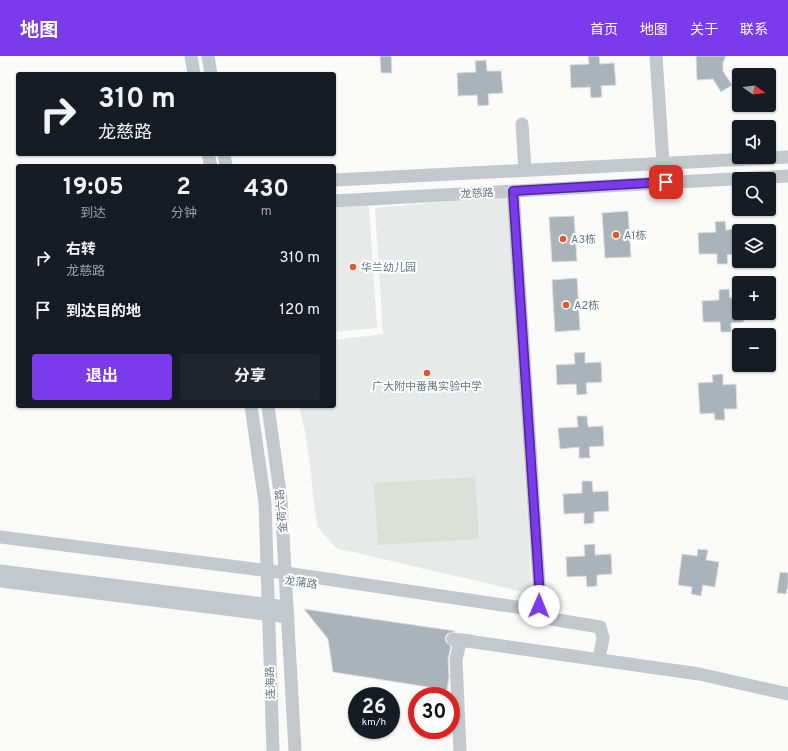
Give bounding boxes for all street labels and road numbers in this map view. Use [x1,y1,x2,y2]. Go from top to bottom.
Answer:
street label: 龙慈路 [460,186,494,202]
street label: 金荷六路 [273,488,291,533]
street label: 龙蒲路 [284,574,318,592]
street label: 连海路 [263,666,279,700]

